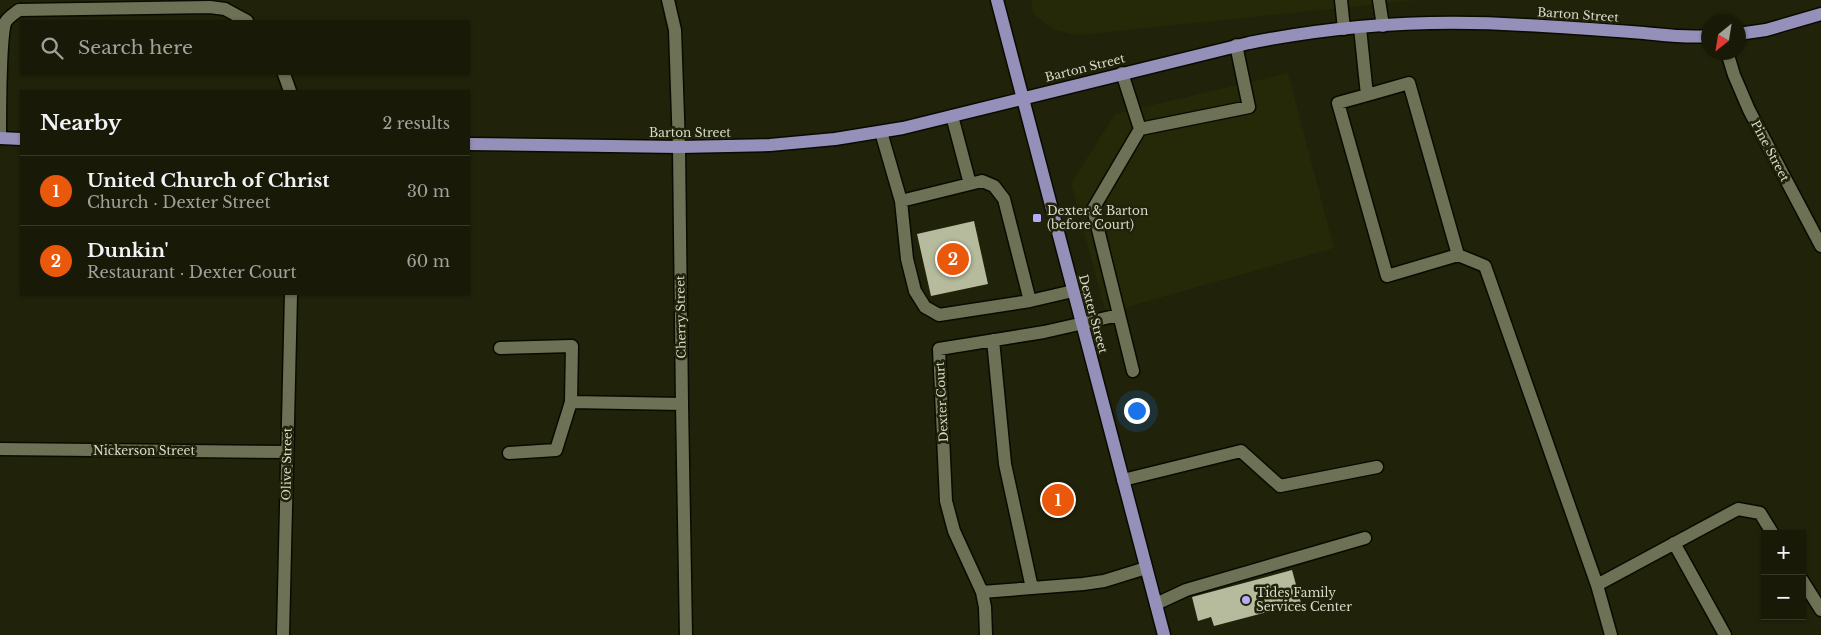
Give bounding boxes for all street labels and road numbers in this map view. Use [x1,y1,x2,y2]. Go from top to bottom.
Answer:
street label: Barton Street [1537,4,1620,25]
street label: Barton Street [1043,50,1127,85]
street label: Pine Street [1748,118,1793,184]
street label: Barton Street [649,125,731,140]
street label: Dexter Street [1076,273,1111,355]
street label: Cherry Street [672,275,689,359]
street label: Dexter Court [932,361,951,443]
street label: Olive Street [278,427,295,500]
street label: Nickerson Street [93,443,195,458]

